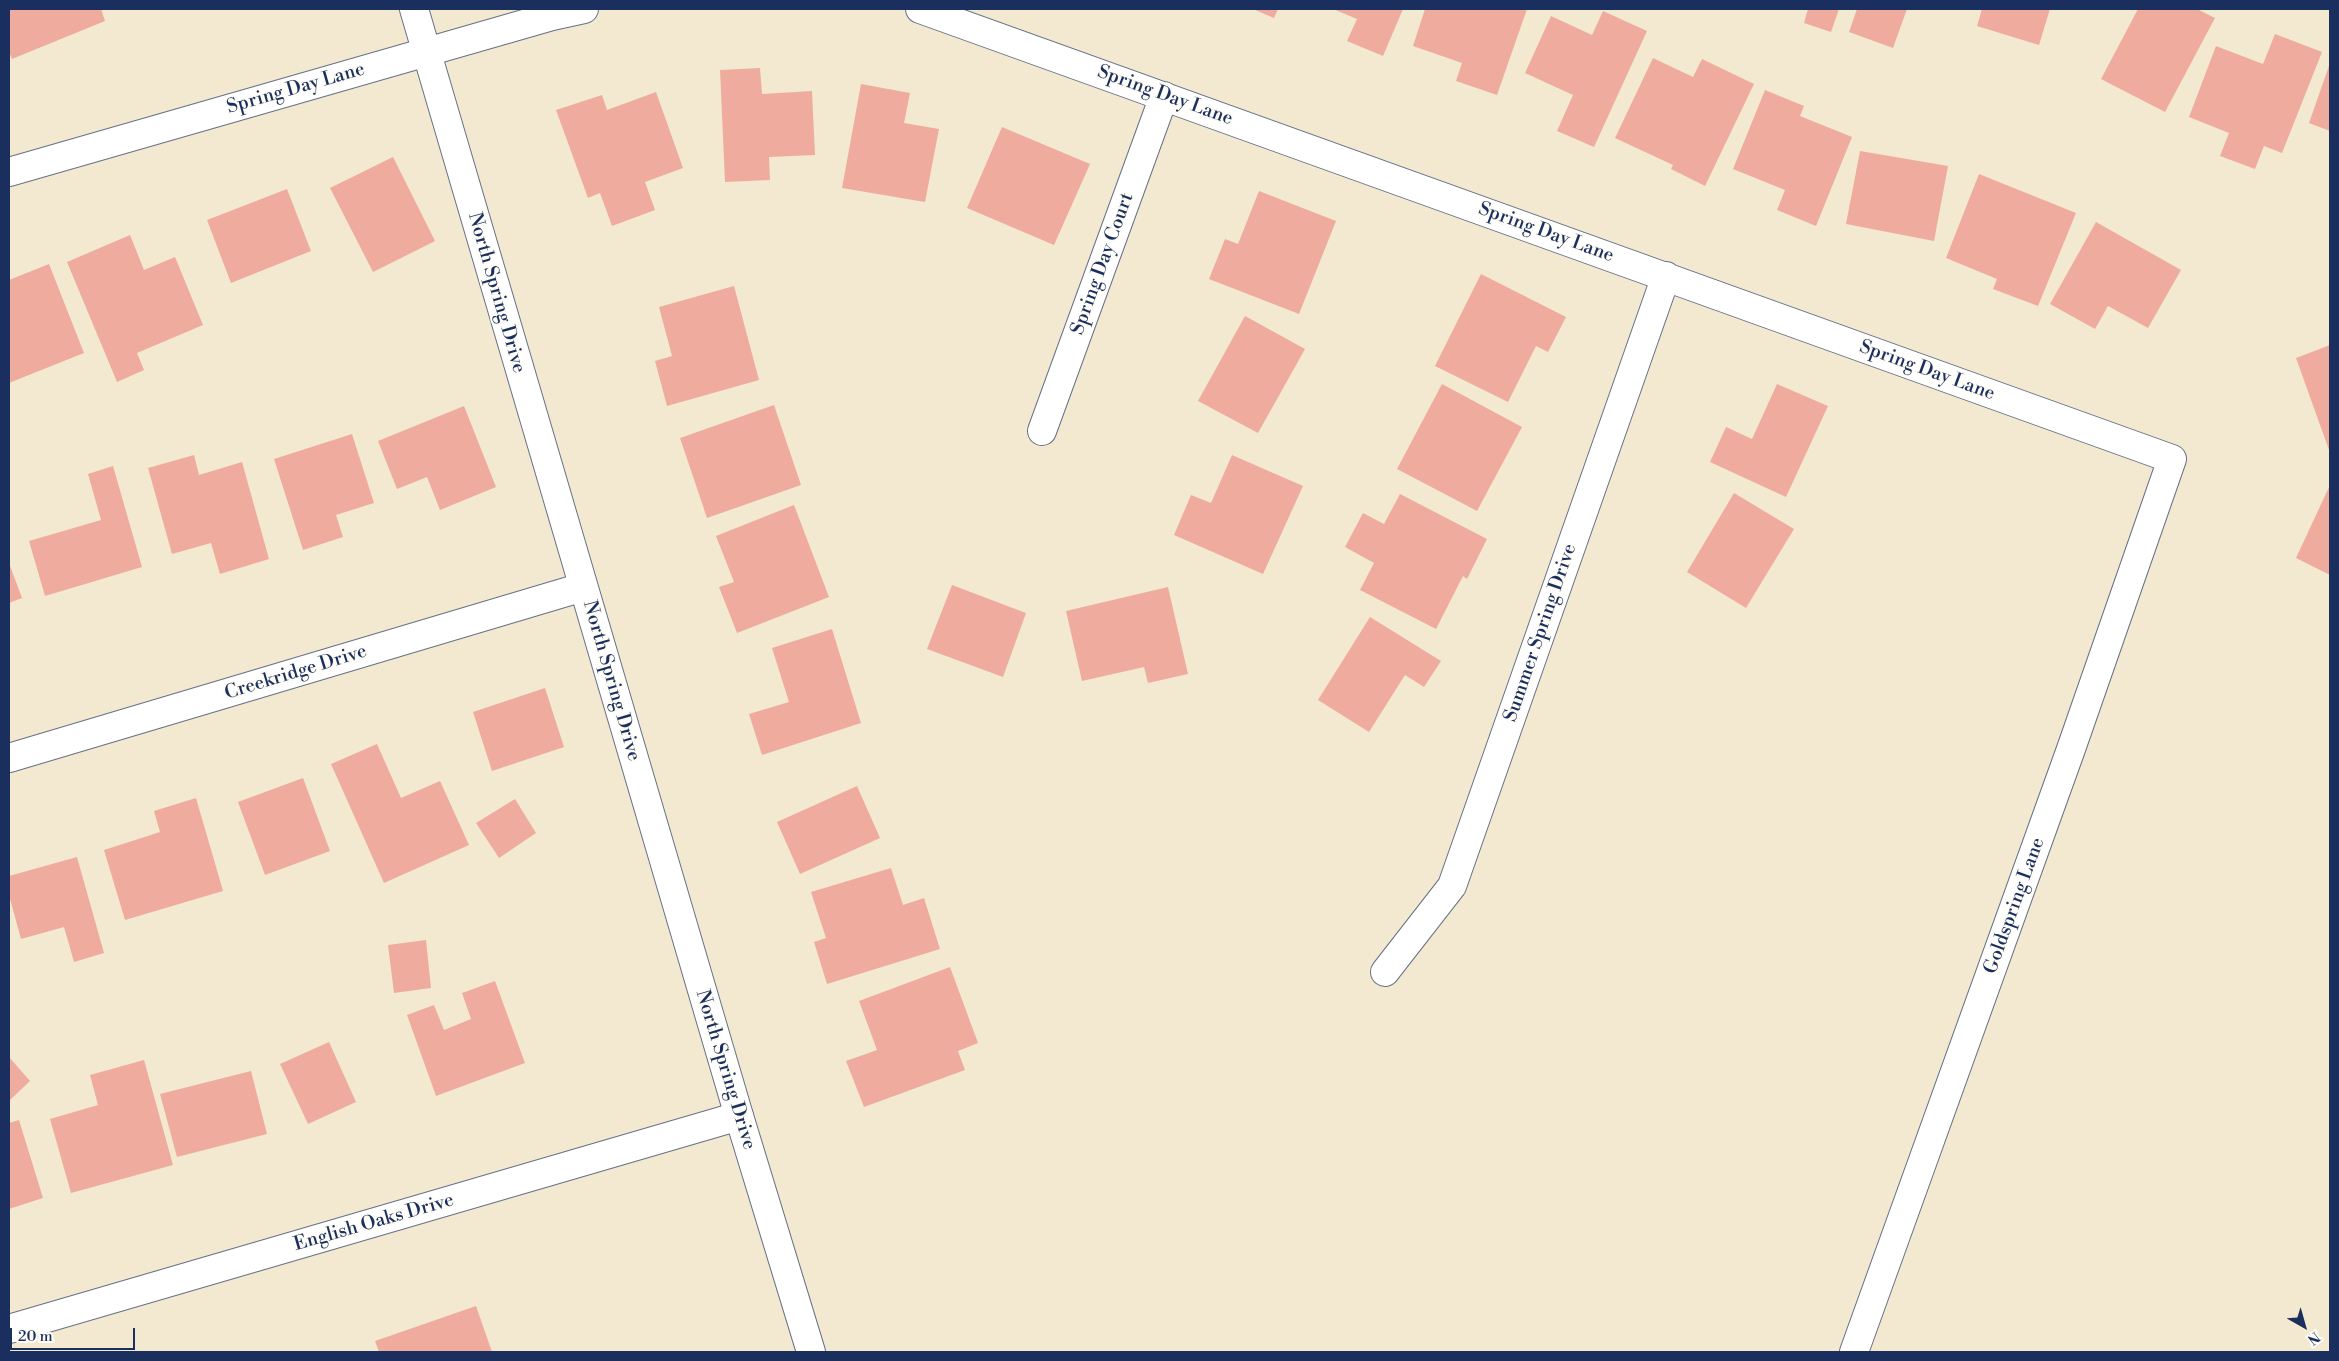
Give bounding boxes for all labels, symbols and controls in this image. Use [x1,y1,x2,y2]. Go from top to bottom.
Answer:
street label: Spring Day Lane [224,58,368,120]
street label: Spring Day Lane [1094,61,1236,131]
street label: Spring Day Court [1067,190,1139,338]
street label: Spring Day Lane [1475,198,1617,268]
street label: North Spring Drive [462,210,530,376]
street label: Spring Day Lane [1856,336,1998,406]
street label: Summer Spring Drive [1500,541,1582,725]
street label: North Spring Drive [577,598,645,764]
street label: Creekridge Drive [222,641,370,705]
street label: Goldspring Lane [1980,835,2050,977]
street label: North Spring Drive [690,987,760,1153]
street label: English Oaks Drive [291,1189,457,1257]
north arrow [2279,1301,2329,1351]
scale bar [12,1318,138,1350]
text: 20 m [18,1327,53,1346]
text: N [2303,1327,2323,1348]

